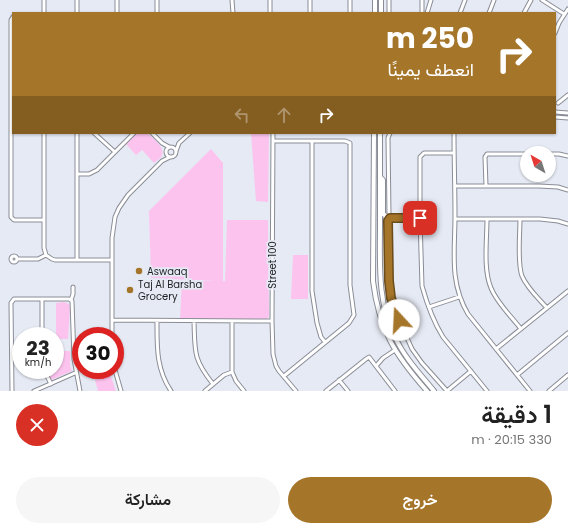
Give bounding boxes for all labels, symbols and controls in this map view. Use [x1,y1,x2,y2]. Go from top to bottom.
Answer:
text: 250 m [386,19,474,58]
icon: right [488,28,540,80]
text: انعطف يمينًا [387,57,474,82]
icon: left [231,104,253,126]
icon: ahead [273,104,295,126]
icon: right [315,104,337,126]
north arrow [520,146,556,182]
map controls [520,146,556,182]
pin [403,201,437,235]
icon: arrive [409,207,431,229]
street label: Street 100 [265,241,280,289]
place label: Aswaaq [147,264,187,279]
marker: Aswaaq [134,266,144,276]
place label: Taj Al Barsha Grocery [138,277,202,304]
marker: Taj Al Barsha Grocery [125,285,135,295]
position arrow [378,299,420,341]
speed limit sign: 30 [72,327,124,379]
text: 23 [26,334,50,362]
text: km/h [25,355,51,370]
text: 1 دقيقة [481,398,552,431]
button: close [16,404,58,446]
text: 330 m · 20:15 [471,430,552,449]
button: مشاركة [16,477,280,523]
button: خروج [288,477,552,523]

